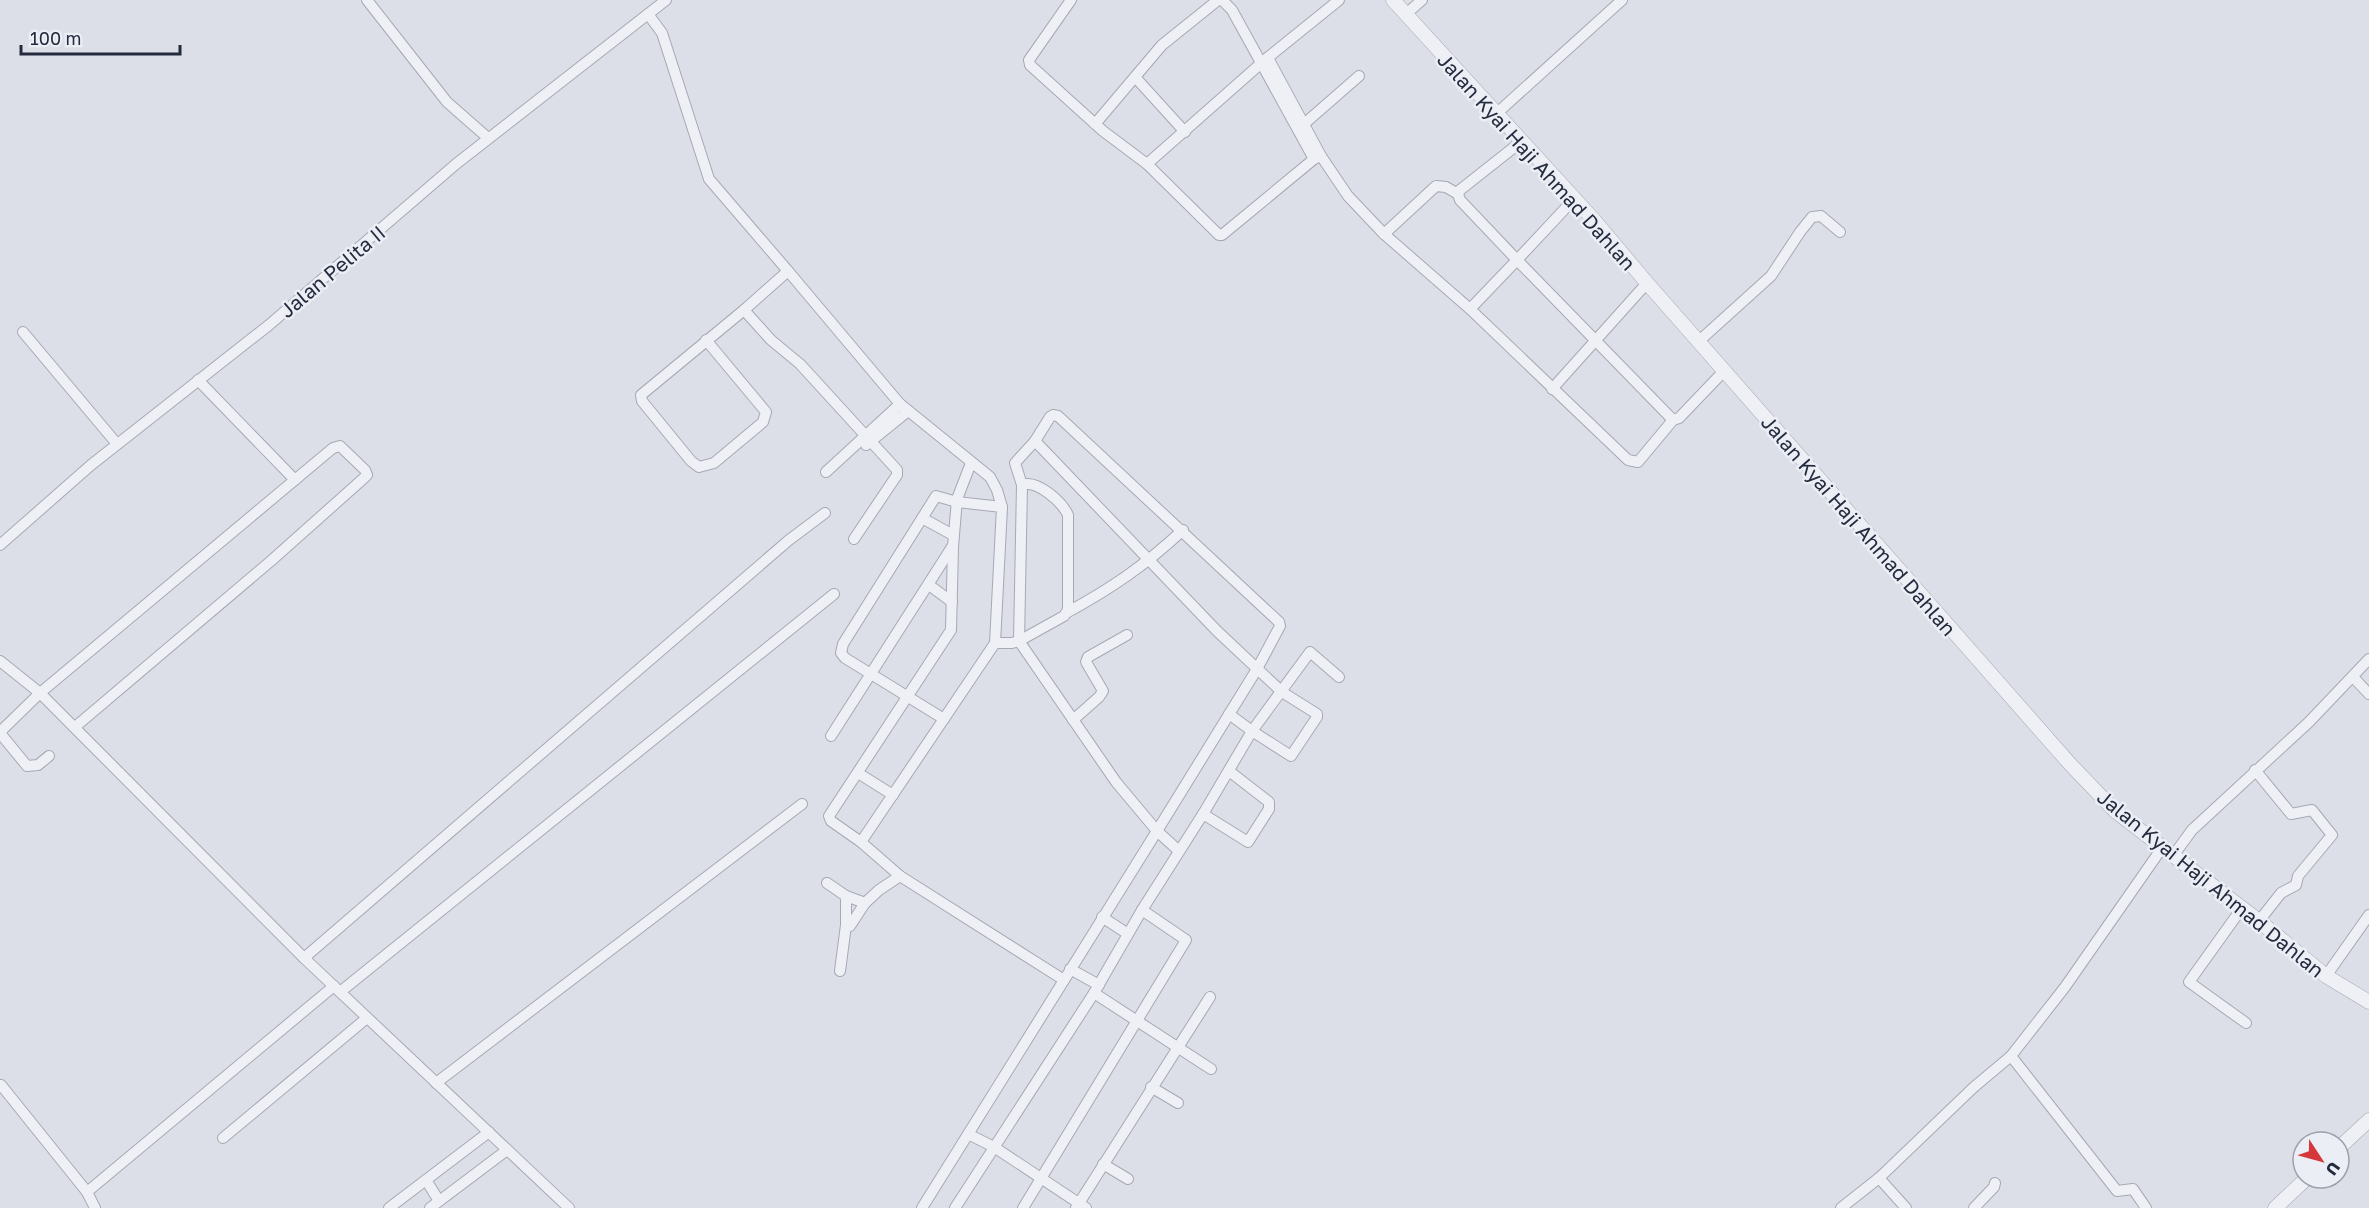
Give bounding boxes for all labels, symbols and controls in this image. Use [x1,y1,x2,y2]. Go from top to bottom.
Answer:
scale bar [21,18,180,56]
text: 100 m [30,27,81,49]
street label: Jalan Kyai Haji Ahmad Dahlan [1433,47,1641,275]
street label: Jalan Pelita II [274,220,390,322]
street label: Jalan Kyai Haji Ahmad Dahlan [1757,410,1961,640]
street label: Jalan Kyai Haji Ahmad Dahlan [2093,784,2329,982]
north arrow [2291,1130,2351,1190]
text: U [2322,1158,2345,1179]

